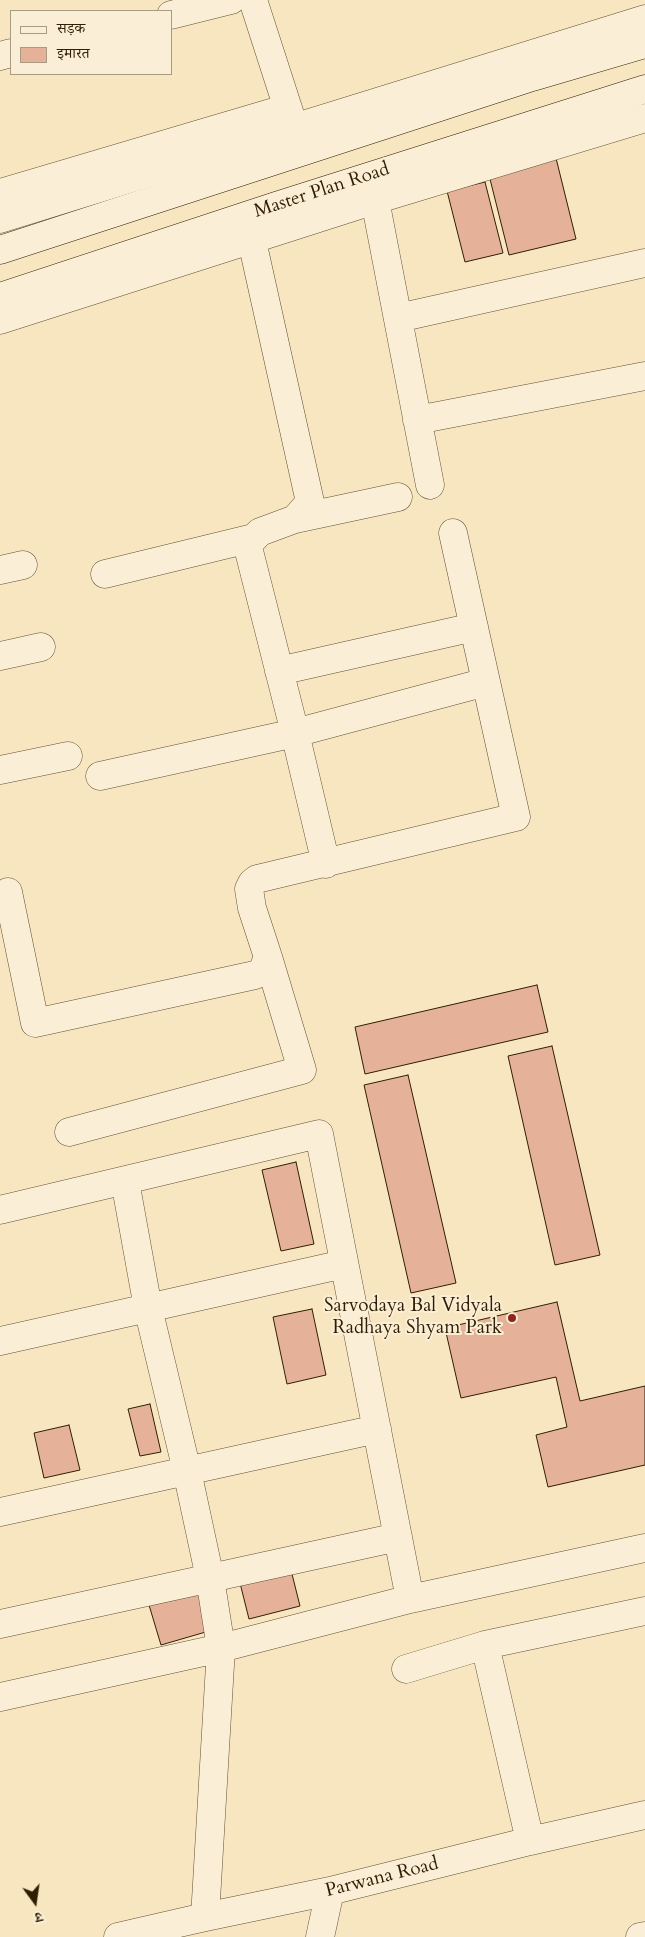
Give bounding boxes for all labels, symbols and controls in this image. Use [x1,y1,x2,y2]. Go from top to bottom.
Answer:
legend [10,10,172,75]
text: सड़क [57,18,85,38]
text: इमारत [57,43,90,63]
street label: Master Plan Road [251,158,393,224]
place label: Sarvodaya Bal Vidyala Radhaya Shyam Park [324,1296,502,1340]
marker: Sarvodaya Bal Vidyala Radhaya Shyam Park [506,1312,518,1324]
street label: Parwana Road [323,1853,441,1903]
north arrow [10,1877,60,1927]
text: उ [33,1907,45,1927]

